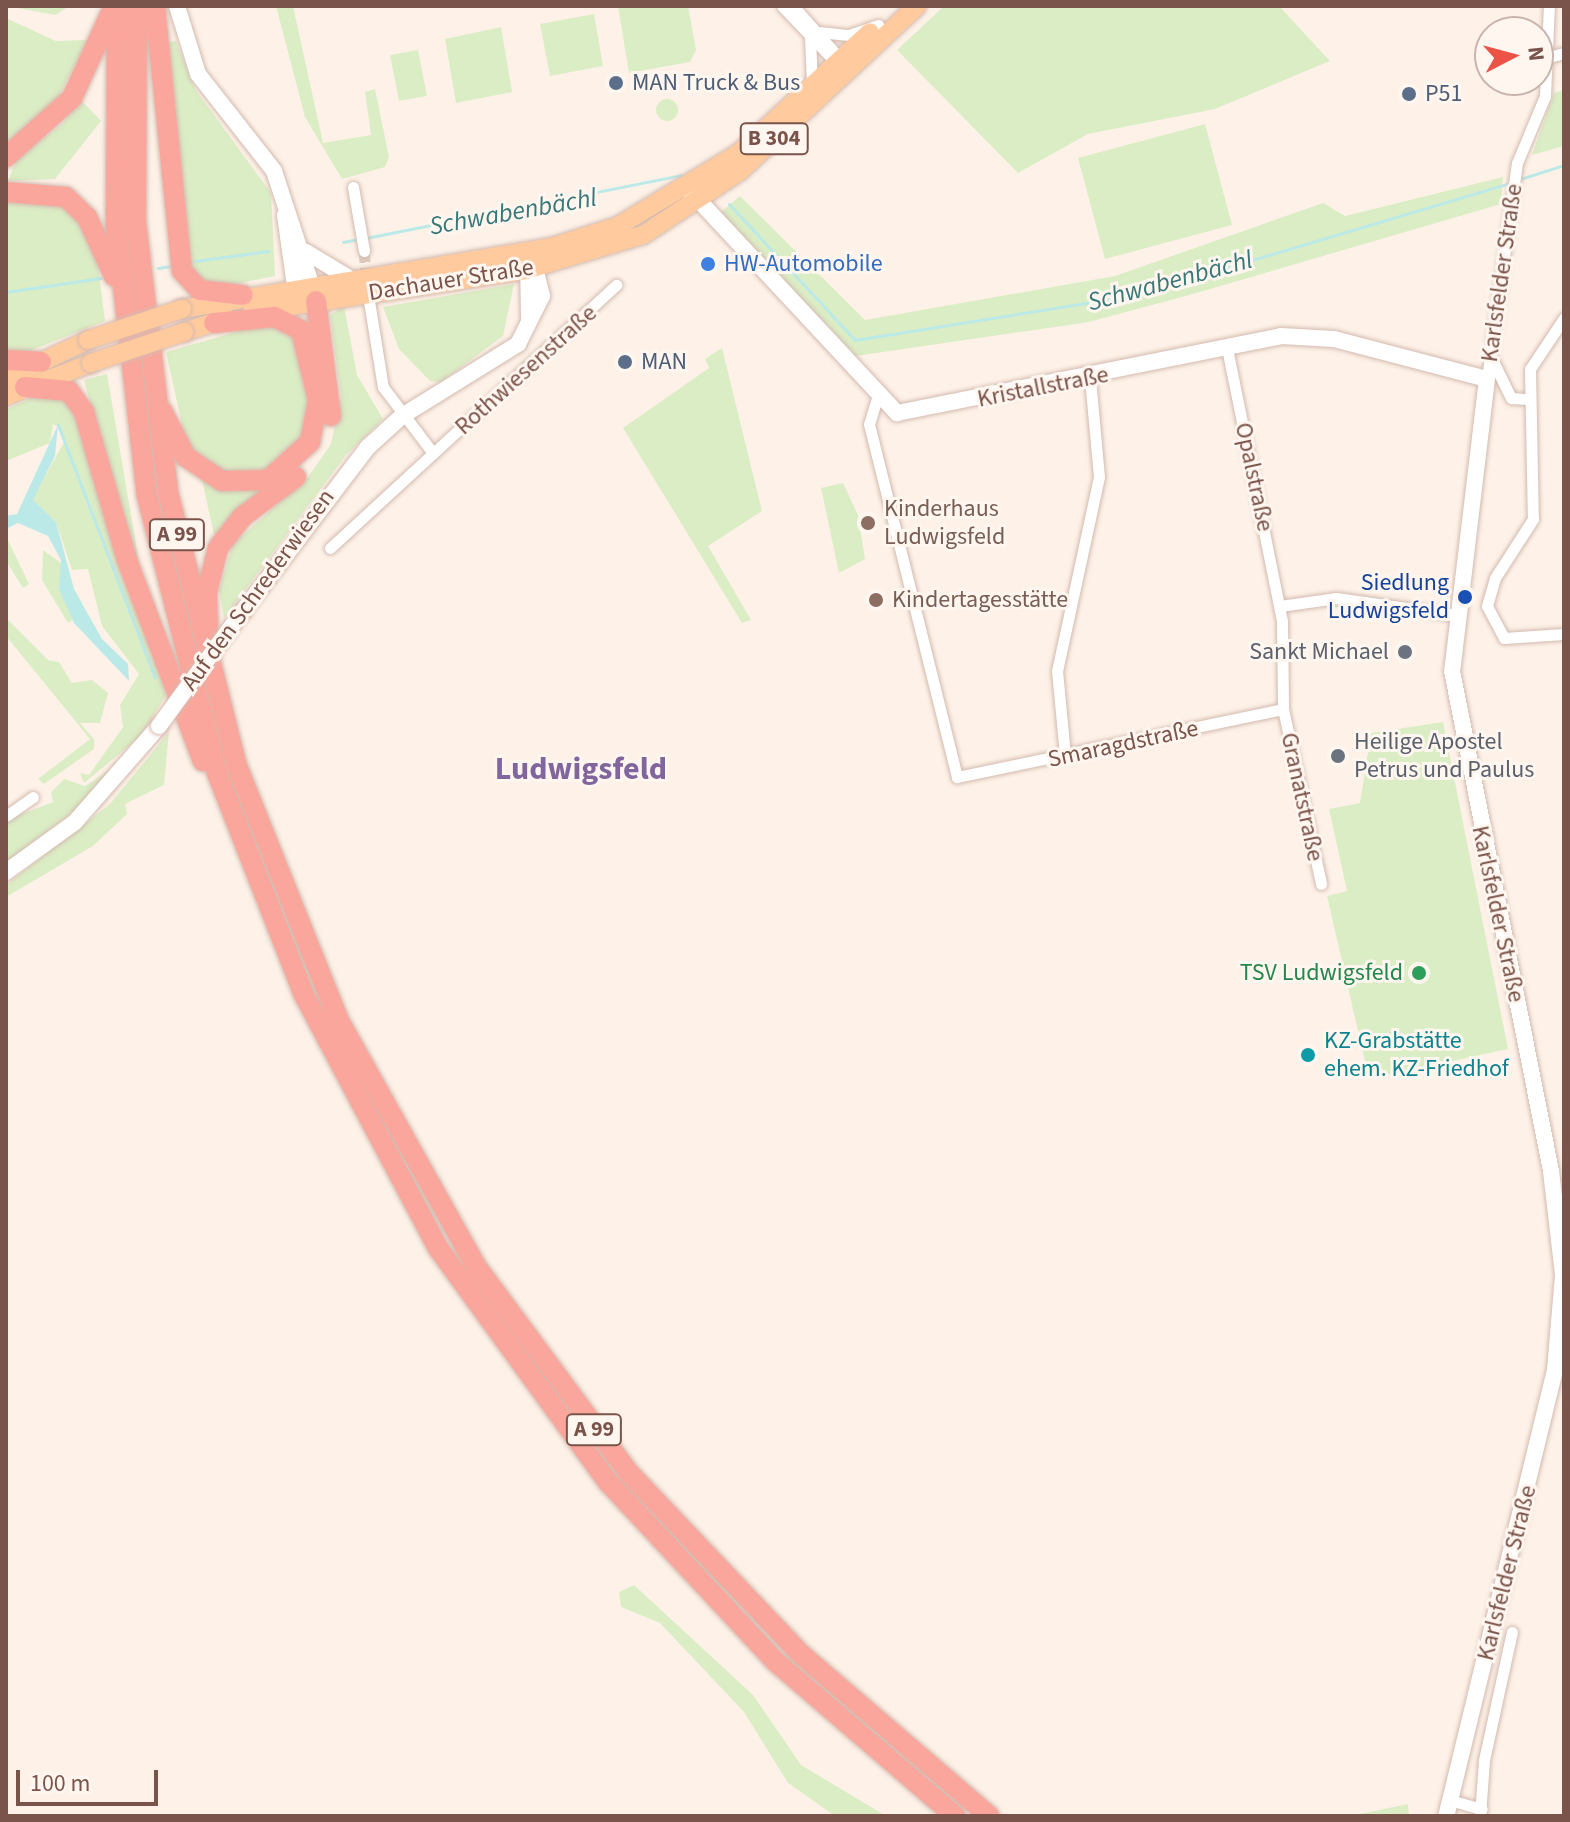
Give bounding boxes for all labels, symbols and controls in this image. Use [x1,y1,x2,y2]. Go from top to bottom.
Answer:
north arrow [1474,16,1554,96]
text: N [1519,45,1553,63]
place label: MAN Truck & Bus [632,69,800,97]
marker: MAN Truck & Bus [607,74,625,92]
place label: P51 [1425,80,1462,108]
marker: P51 [1400,85,1418,103]
road number: B 304 [738,121,810,157]
water label: Schwabenbächl [427,182,599,242]
street label: Karlsfelder Straße [1475,182,1529,364]
water label: Schwabenbächl [1084,244,1256,318]
place label: HW-Automobile [724,250,883,278]
street label: Dachauer Straße [366,253,536,307]
marker: HW-Automobile [699,255,717,273]
street label: Rothwiesenstraße [449,299,603,441]
place label: MAN [641,348,687,376]
marker: MAN [616,353,634,371]
street label: Kristallstraße [975,360,1111,414]
street label: Opalstraße [1228,420,1280,534]
street label: Auf den Schrederwiesen [175,484,341,696]
place label: Kinderhaus Ludwigsfeld [884,495,1005,551]
marker: Kinderhaus Ludwigsfeld [859,514,877,532]
road number: A 99 [147,517,207,553]
place label: Siedlung Ludwigsfeld [1328,569,1449,625]
place label: Kindertagesstätte [892,586,1068,614]
marker: Siedlung Ludwigsfeld [1456,588,1474,606]
marker: Kindertagesstätte [867,591,885,609]
place label: Sankt Michael [1249,638,1389,666]
marker: Sankt Michael [1396,643,1414,661]
street label: Smaragdstraße [1045,714,1201,774]
place label: Heilige Apostel Petrus und Paulus [1354,728,1534,784]
street label: Granatstraße [1274,730,1330,864]
marker: Heilige Apostel Petrus und Paulus [1329,747,1347,765]
district label: Ludwigsfeld [495,750,667,788]
street label: Karlsfelder Straße [1465,823,1531,1005]
place label: TSV Ludwigsfeld [1240,959,1403,987]
marker: TSV Ludwigsfeld [1410,964,1428,982]
place label: KZ-Grabstätte ehem. KZ-Friedhof [1324,1027,1509,1083]
marker: KZ-Grabstätte ehem. KZ-Friedhof [1299,1046,1317,1064]
road number: A 99 [564,1412,624,1448]
street label: Karlsfelder Straße [1471,1482,1543,1664]
scale bar [20,1754,162,1804]
text: 100 m [30,1766,90,1801]

